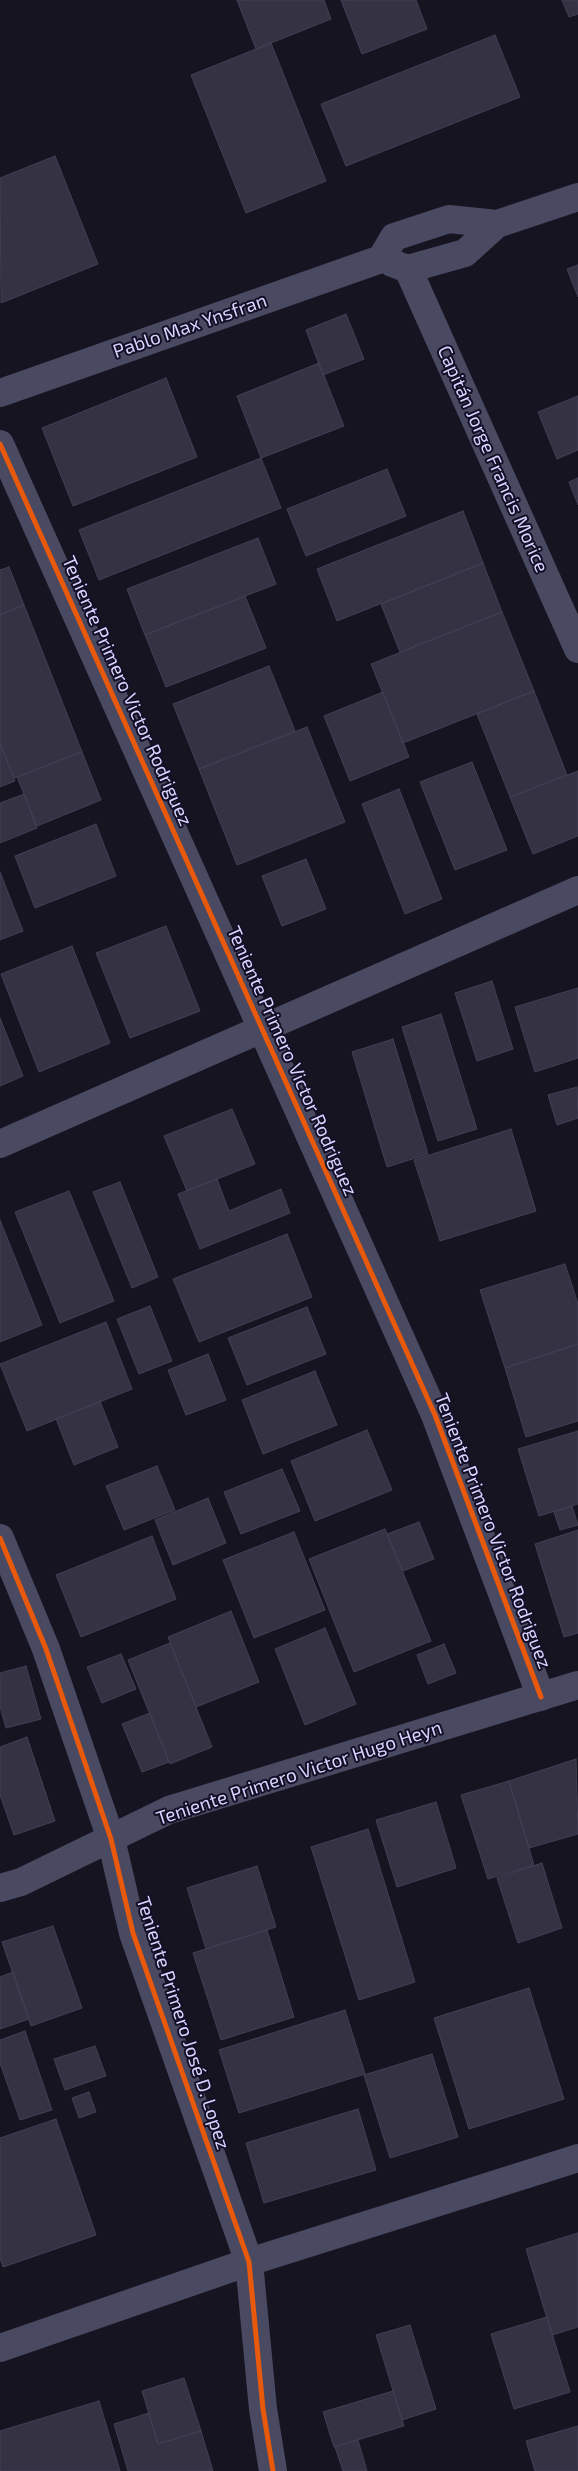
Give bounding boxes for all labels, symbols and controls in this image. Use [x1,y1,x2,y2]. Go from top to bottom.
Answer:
street label: Pablo Max Ynsfran [110,289,270,363]
street label: Capitán Jorge Francis Morice [433,342,553,576]
street label: Teniente Primero Victor Rodriguez [57,553,197,829]
street label: Teniente Primero Victor Rodriguez [222,923,362,1199]
street label: Teniente Primero Victor Rodriguez [430,1390,556,1672]
street label: Teniente Primero Victor Hugo Heyn [153,1716,445,1830]
street label: Teniente Primero José D. Lopez [131,1894,235,2152]

